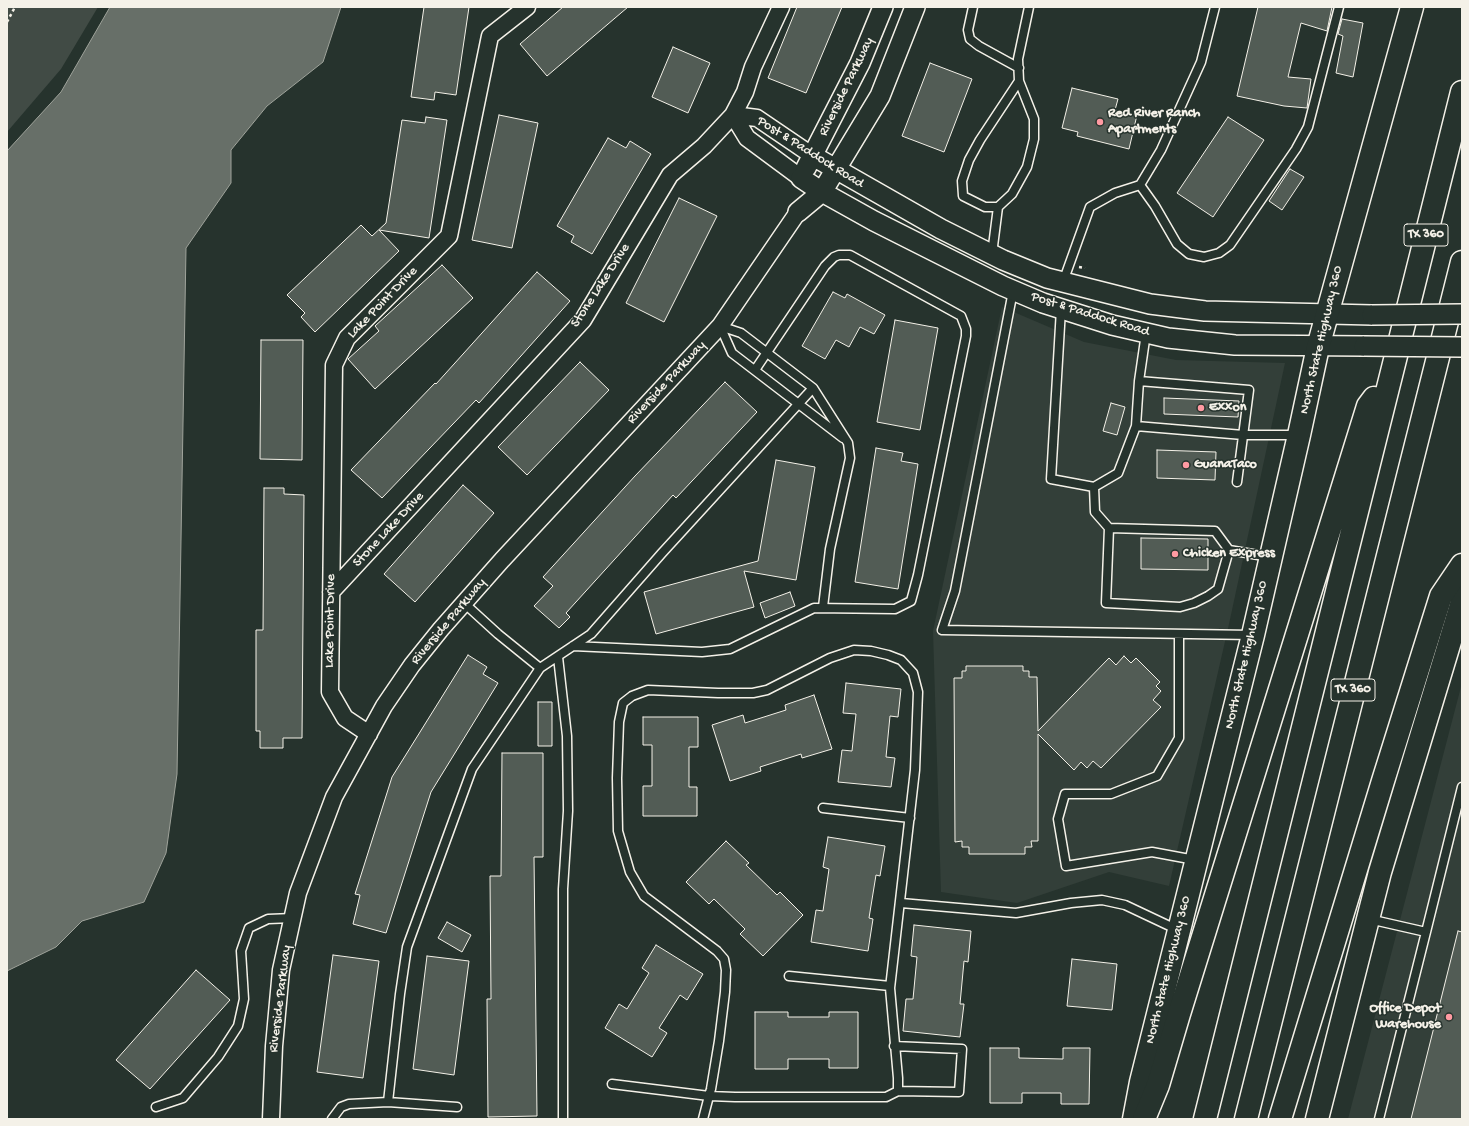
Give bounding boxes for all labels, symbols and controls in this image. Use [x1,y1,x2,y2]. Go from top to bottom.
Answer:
street label: Riverside Parkway [816,35,878,139]
place label: Red River Ranch Apartments [1108,106,1200,138]
street label: Post & Paddock Road [753,113,867,193]
marker: Red River Ranch Apartments [1095,117,1105,127]
road number: TX 360 [1404,224,1448,246]
street label: Stone Lake Drive [568,241,634,331]
street label: Lake Point Drive [344,263,422,343]
street label: North State Highway 360 [1297,264,1347,416]
street label: Post & Paddock Road [1029,289,1151,341]
street label: Riverside Parkway [624,338,710,428]
place label: Exxon [1209,400,1246,416]
marker: Exxon [1196,403,1206,413]
place label: GuanaTaco [1194,457,1257,473]
marker: GuanaTaco [1181,460,1191,470]
street label: Stone Lake Drive [350,489,428,571]
place label: Chicken Express [1183,546,1275,562]
marker: Chicken Express [1170,549,1180,559]
street label: Lake Point Drive [322,574,340,668]
street label: Riverside Parkway [408,575,490,669]
street label: North State Highway 360 [1222,579,1272,731]
road number: TX 360 [1331,679,1375,701]
street label: North State Highway 360 [1142,894,1196,1046]
street label: Riverside Parkway [266,944,296,1054]
place label: Office Depot Warehouse [1369,1001,1441,1034]
marker: Office Depot Warehouse [1444,1012,1454,1022]

